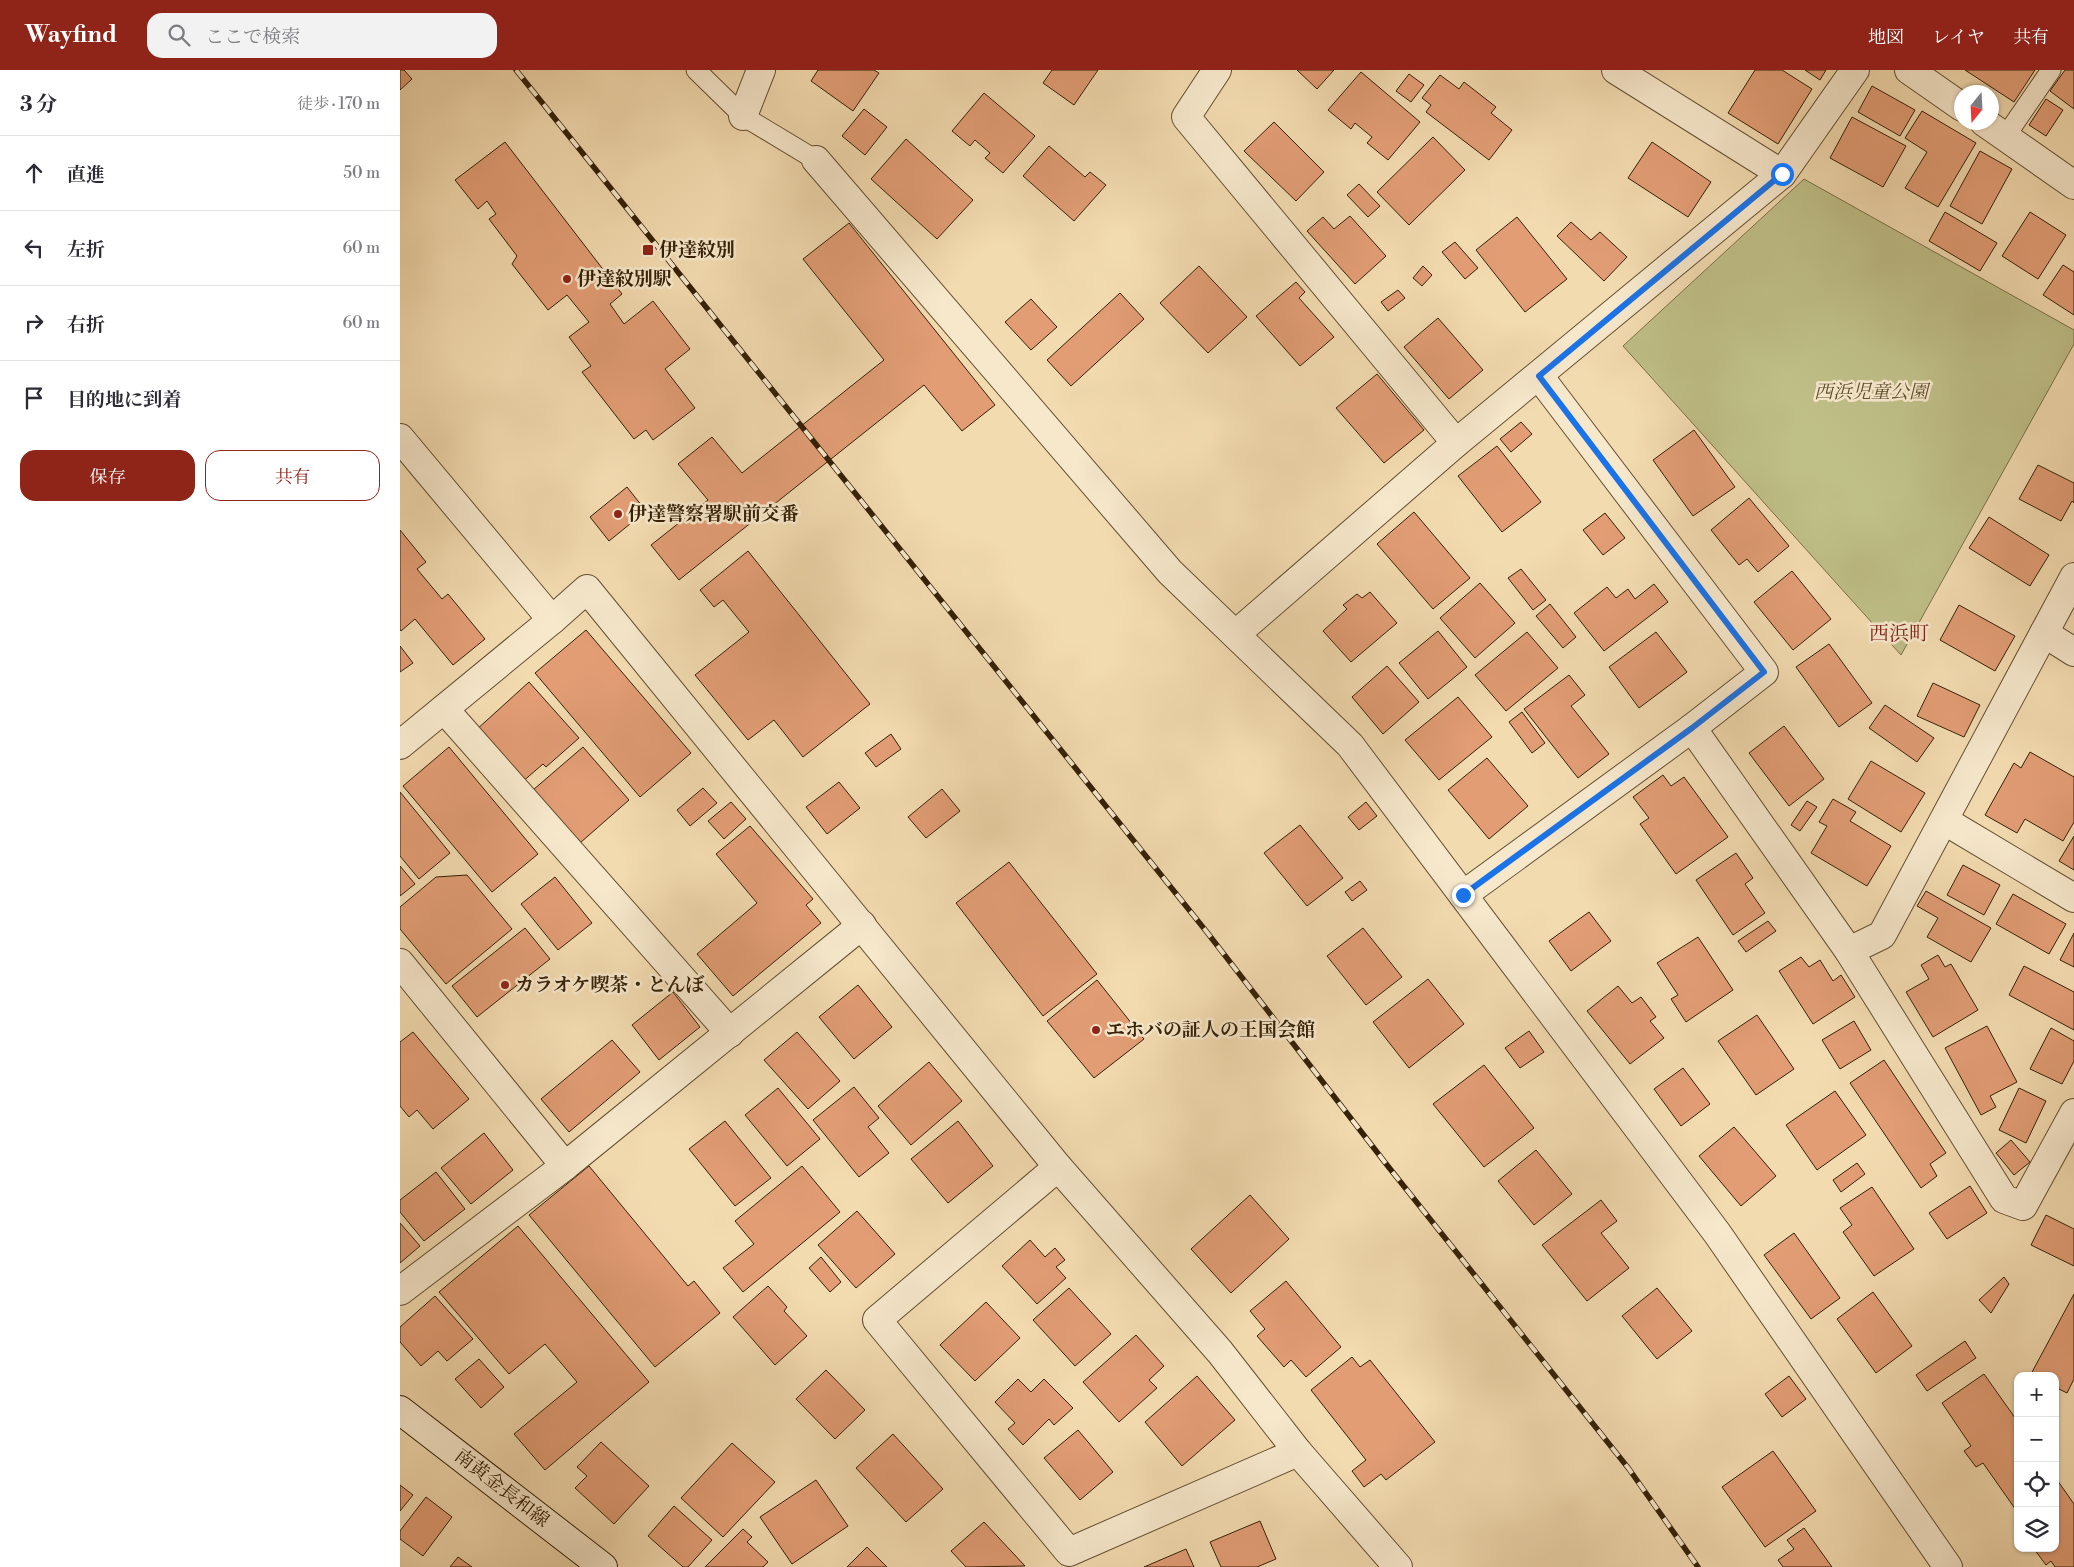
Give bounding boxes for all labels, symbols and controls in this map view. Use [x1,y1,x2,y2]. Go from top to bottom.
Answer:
search box [147,13,497,58]
text: Wayfind [25,20,117,50]
icon: search [165,21,193,49]
text: ここで検索 [205,25,300,49]
text: 地図 [1868,26,1904,49]
text: レイヤ [1932,26,1985,49]
text: 共有 [2013,26,2049,49]
north arrow [1954,85,1999,130]
text: 3 分 [20,92,57,118]
text: 徒歩 · 170 m [297,94,380,114]
icon: ahead [20,159,48,187]
text: 直進 [67,163,105,187]
text: 50 m [343,163,380,183]
route start [1771,163,1794,186]
icon: left [20,234,48,262]
text: 左折 [67,238,105,262]
text: 60 m [342,238,380,258]
place label: 伊達紋別 [659,238,735,262]
marker: 伊達紋別 [641,243,655,257]
place label: 伊達紋別駅 [577,267,672,291]
marker: 伊達紋別駅 [561,273,573,285]
icon: right [20,309,48,337]
text: 右折 [67,313,105,337]
text: 60 m [342,313,380,333]
park label: 西浜児童公園 [1814,380,1931,404]
icon: arrive [20,384,48,412]
text: 目的地に到着 [67,388,181,412]
button: 保存 [20,450,195,501]
button: 共有 [205,450,380,501]
place label: 伊達警察署駅前交番 [628,502,799,526]
marker: 伊達警察署駅前交番 [612,508,624,520]
district label: 西浜町 [1869,622,1929,647]
route end [1452,884,1475,907]
place label: カラオケ喫茶・とんぼ [515,973,705,997]
marker: カラオケ喫茶・とんぼ [499,979,511,991]
place label: エホバの証人の王国会館 [1106,1018,1315,1042]
marker: エホバの証人の王国会館 [1090,1024,1102,1036]
map controls [2014,1372,2059,1552]
button: + [2014,1372,2059,1417]
button: − [2014,1417,2059,1462]
street label: 南黄金長和線 [450,1443,554,1533]
button: locate [2014,1462,2059,1507]
button: layers [2014,1507,2059,1552]

